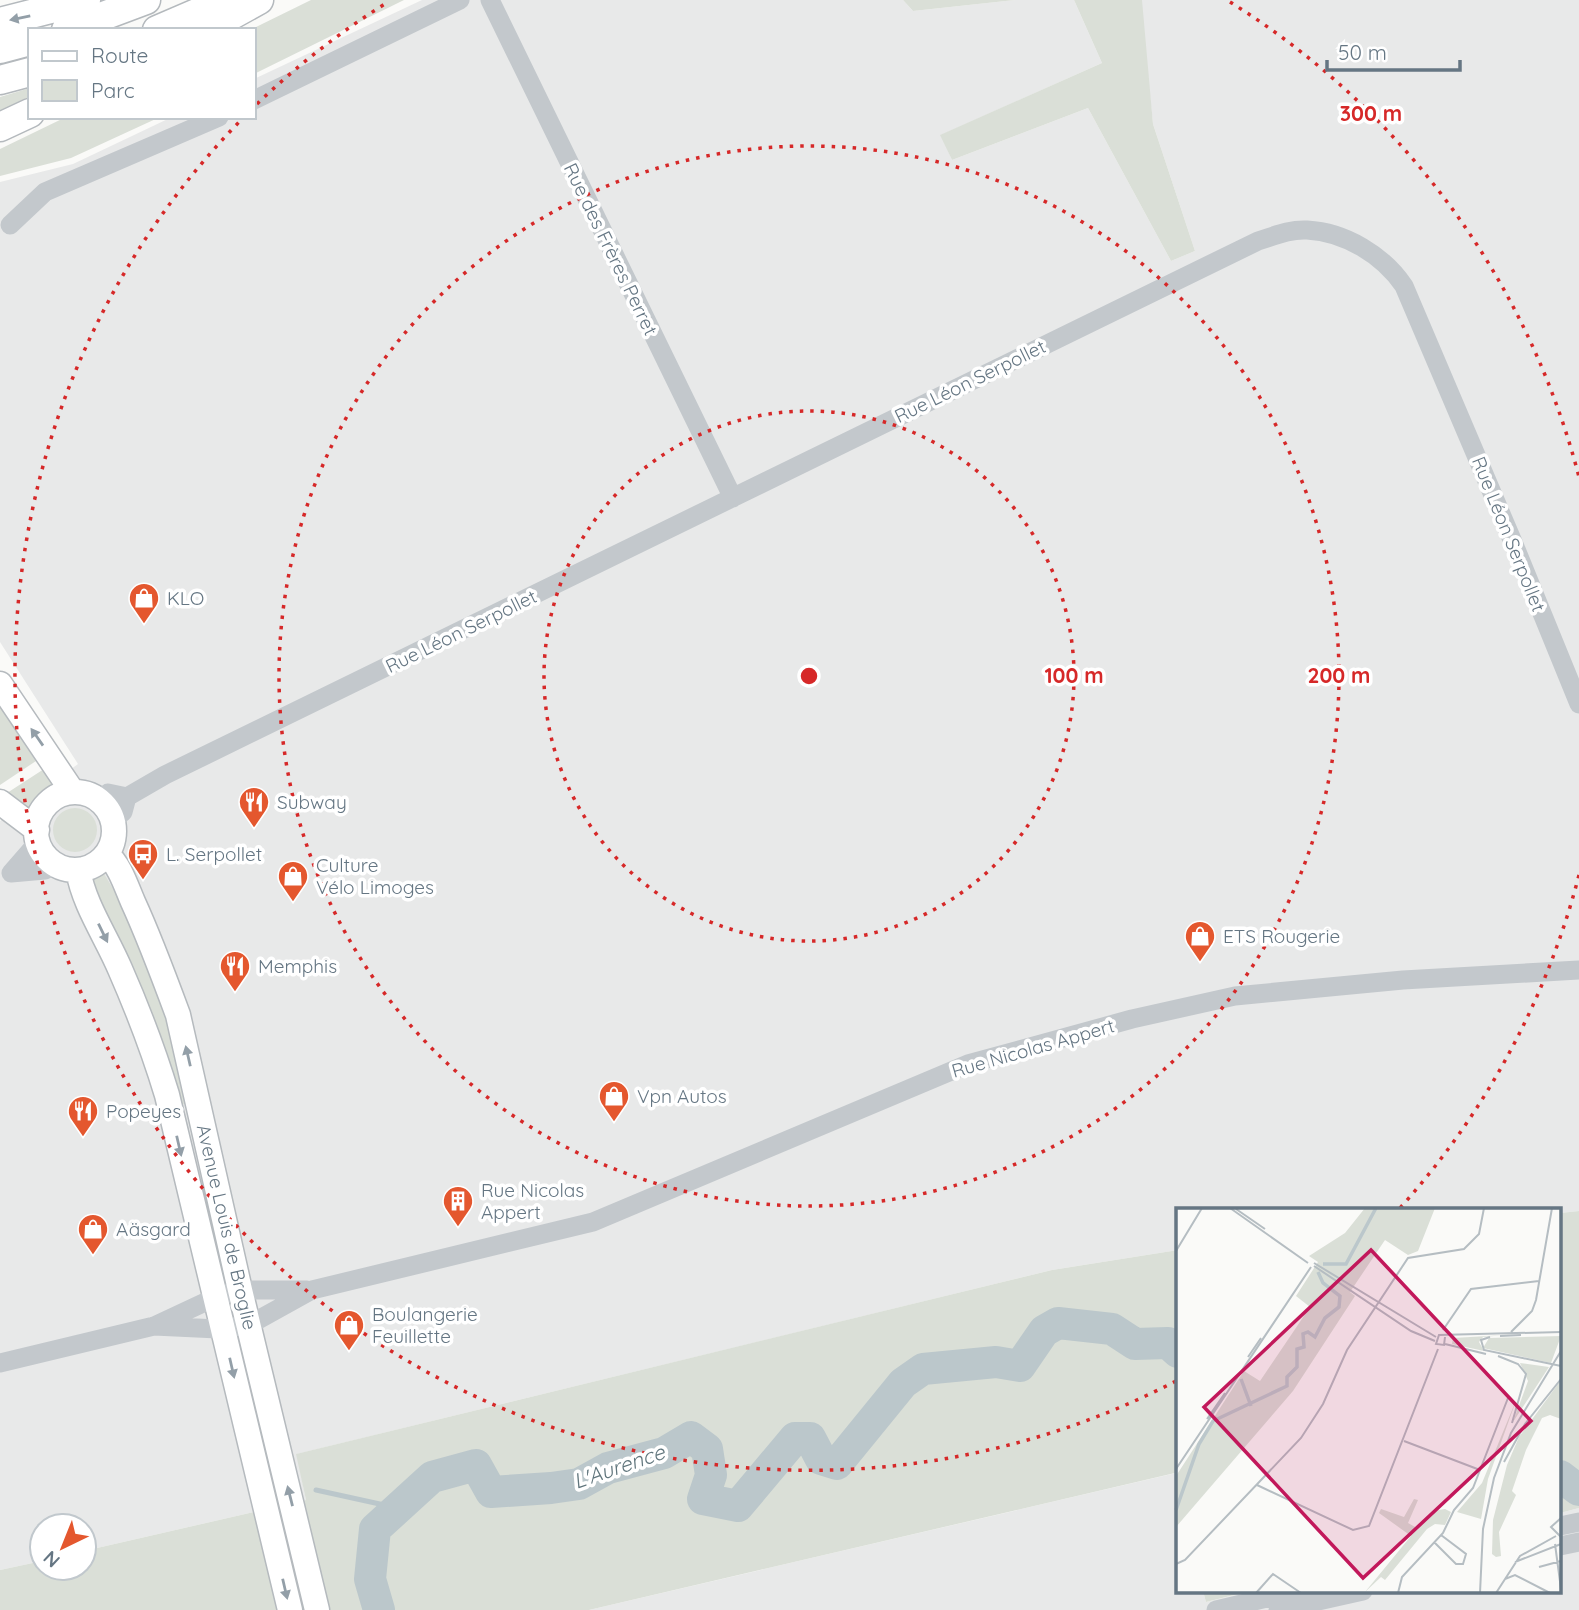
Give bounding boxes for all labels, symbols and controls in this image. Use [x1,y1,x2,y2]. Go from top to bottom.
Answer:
one-way arrow [9,12,31,23]
legend [28,28,256,119]
scale bar [1327,28,1460,72]
text: 50 m [1338,39,1387,65]
text: Route [91,42,148,68]
text: Parc [91,77,135,103]
text: 300 m [1340,100,1402,126]
street label: Rue des Frères Perret [559,159,663,339]
street label: Rue Léon Serpollet [890,334,1050,428]
street label: Rue Léon Serpollet [1467,453,1551,615]
shop icon: KLO [127,581,161,625]
street label: Rue Léon Serpollet [381,584,541,678]
place label: KLO [167,586,204,610]
text: 100 m [1044,662,1104,688]
text: 200 m [1308,662,1370,688]
centre of rings [797,664,821,688]
one-way arrow [30,728,44,746]
restaurant icon: Subway [237,785,271,829]
place label: Subway [277,790,347,814]
bus stop icon: L. Serpollet [126,837,160,881]
place label: L. Serpollet [166,842,262,866]
place label: Culture Vélo Limoges [316,853,434,899]
shop icon: Culture Vélo Limoges [276,859,310,903]
shop icon: ETS Rougerie [1183,919,1217,963]
one-way arrow [97,923,109,943]
place label: ETS Rougerie [1223,924,1340,948]
restaurant icon: Memphis [218,949,252,993]
place label: Memphis [258,954,337,978]
street label: Rue Nicolas Appert [949,1013,1117,1083]
one-way arrow [182,1045,193,1067]
shop icon: Vpn Autos [597,1079,631,1123]
place label: Vpn Autos [637,1084,727,1108]
restaurant icon: Popeyes [66,1094,100,1138]
place label: Popeyes [106,1099,181,1123]
street label: Avenue Louis de Broglie [192,1122,262,1332]
one-way arrow [174,1135,185,1157]
place label: Rue Nicolas Appert [481,1178,584,1224]
building icon: Rue Nicolas Appert [441,1184,475,1228]
inset map [1176,1208,1562,1592]
shop icon: Aäsgard [76,1212,110,1256]
place label: Aäsgard [116,1217,191,1241]
place label: Boulangerie Feuillette [372,1302,478,1348]
shop icon: Boulangerie Feuillette [332,1308,366,1352]
one-way arrow [227,1357,238,1379]
water label: L'Aurence [570,1438,669,1494]
one-way arrow [285,1485,296,1507]
north arrow [28,1512,98,1582]
text: N [38,1546,65,1573]
one-way arrow [279,1578,290,1600]

